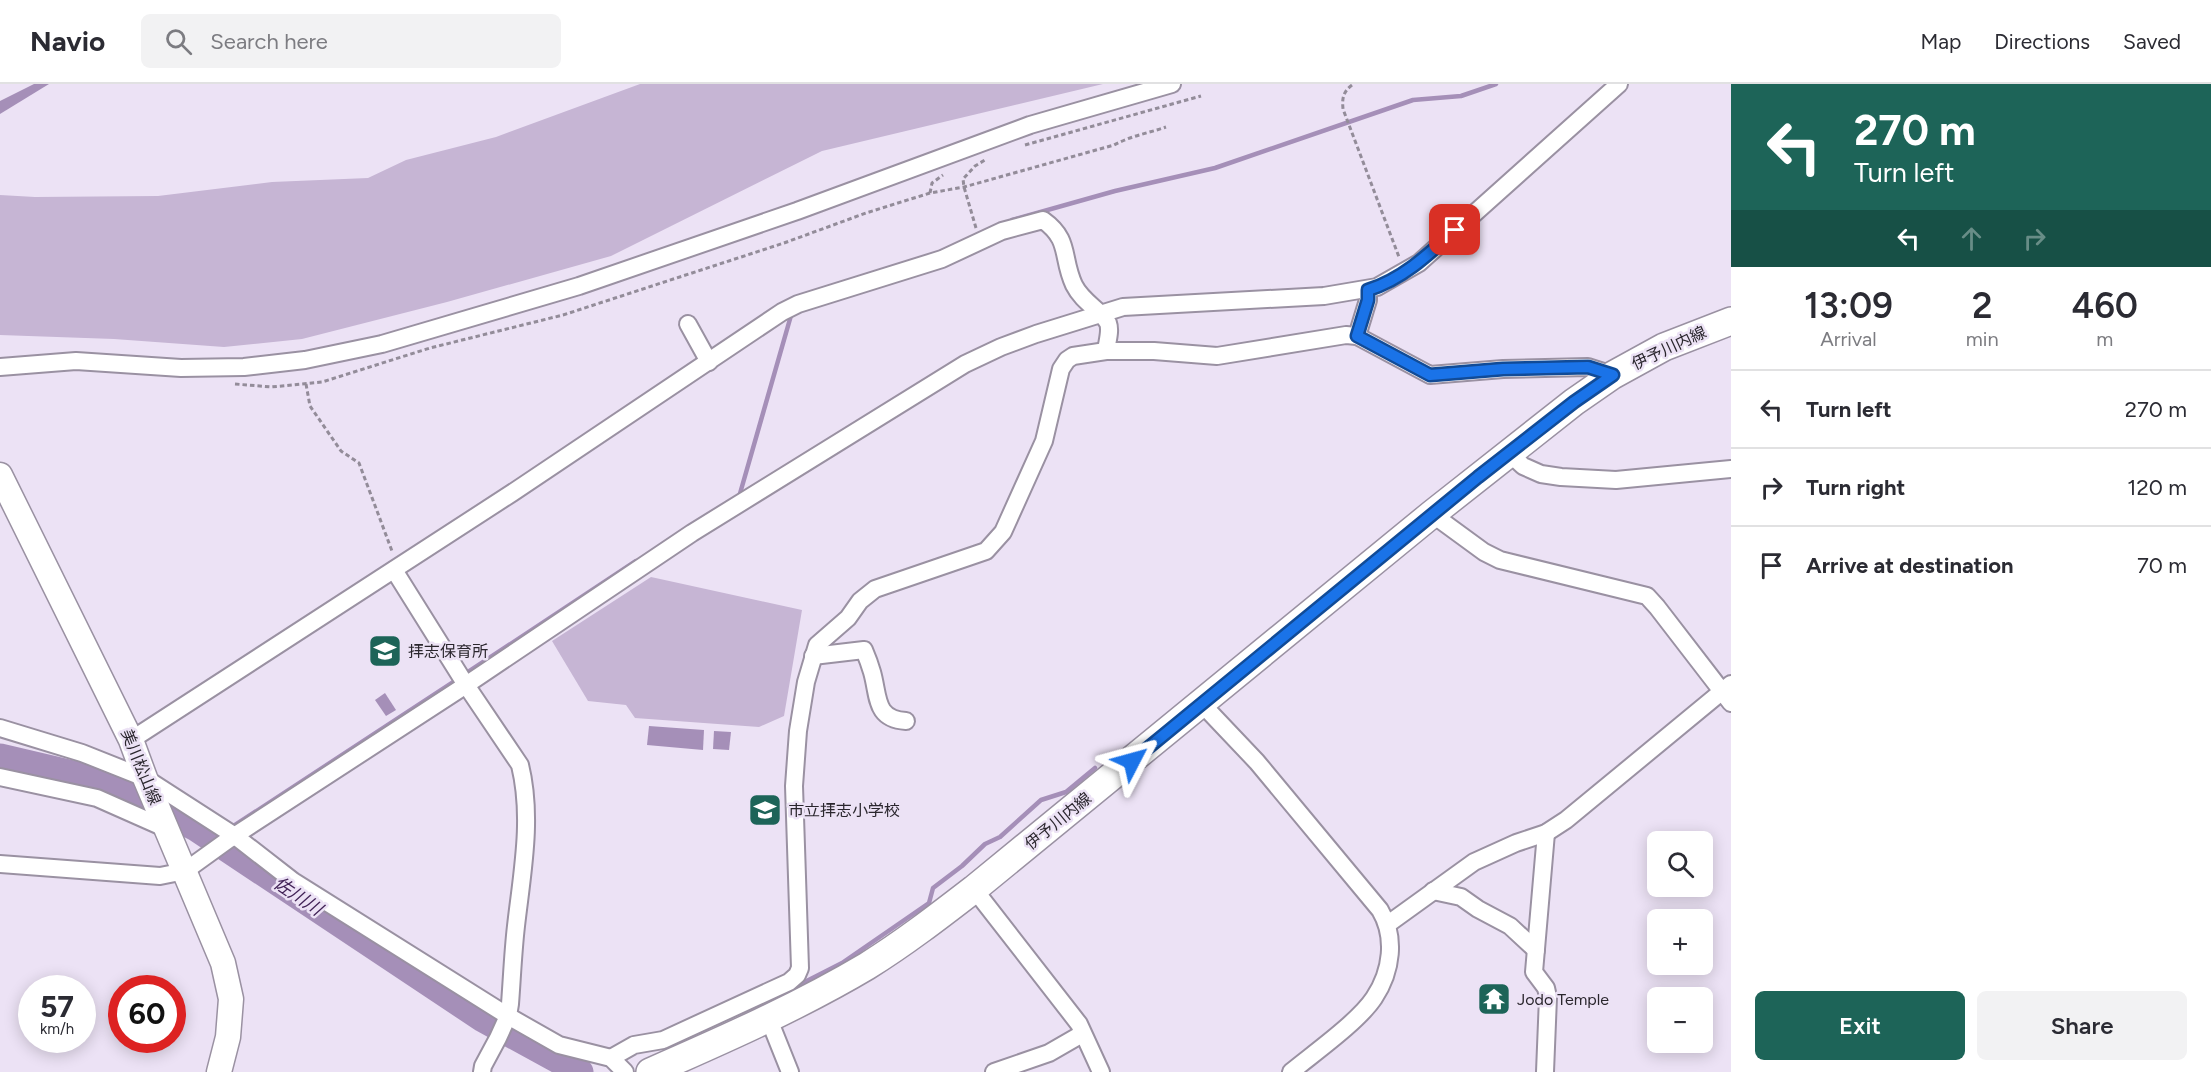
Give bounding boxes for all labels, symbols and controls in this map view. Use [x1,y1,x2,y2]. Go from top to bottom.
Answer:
search box [141,14,561,68]
text: Navio [30,24,105,58]
icon: search [162,25,195,58]
text: Search here [210,28,328,55]
text: Map [1920,29,1961,54]
text: Directions [1994,29,2090,54]
text: Saved [2123,29,2181,54]
text: 270 m [1854,105,1976,156]
icon: left [1755,108,1833,186]
text: Turn left [1854,156,1954,189]
pin [1429,204,1480,255]
icon: arrive [1438,213,1471,246]
icon: left [1892,222,1925,255]
icon: ahead [1955,222,1988,255]
icon: right [2018,222,2051,255]
text: 13:09 [1804,284,1893,327]
text: 2 [1972,284,1993,327]
text: 460 [2072,284,2138,327]
street label: 伊予川内線 [1629,322,1709,374]
text: Arrival [1820,327,1877,351]
text: min [1966,327,1999,351]
text: m [2096,327,2113,351]
icon: left [1755,393,1788,426]
text: Turn left [1806,396,1892,423]
text: 270 m [2125,396,2187,423]
icon: right [1755,471,1788,504]
text: Turn right [1806,474,1905,501]
text: 120 m [2127,474,2187,501]
icon: arrive [1755,549,1788,582]
text: Arrive at destination [1806,552,2014,579]
text: 70 m [2137,552,2187,579]
school or university icon: 拝志保育所 [367,633,403,669]
place label: 拝志保育所 [408,642,488,661]
street label: 美川松山線 [117,726,165,808]
position arrow [1100,729,1164,793]
street label: 伊予川内線 [1021,788,1095,854]
school or university icon: 市立拝志小学校 [747,792,783,828]
place label: 市立拝志小学校 [788,801,900,820]
map controls [1647,831,1713,1053]
button: search [1647,831,1713,897]
water label: 佐川川 [269,872,328,921]
button: + [1647,909,1713,975]
speed limit sign: 60 [108,975,186,1053]
temple icon: Jodo Temple [1476,981,1512,1017]
button: − [1647,987,1713,1053]
text: 57 [40,988,74,1025]
place label: Jodo Temple [1517,990,1609,1009]
button: Exit [1755,991,1965,1060]
button: Share [1977,991,2187,1060]
text: km/h [40,1020,74,1038]

